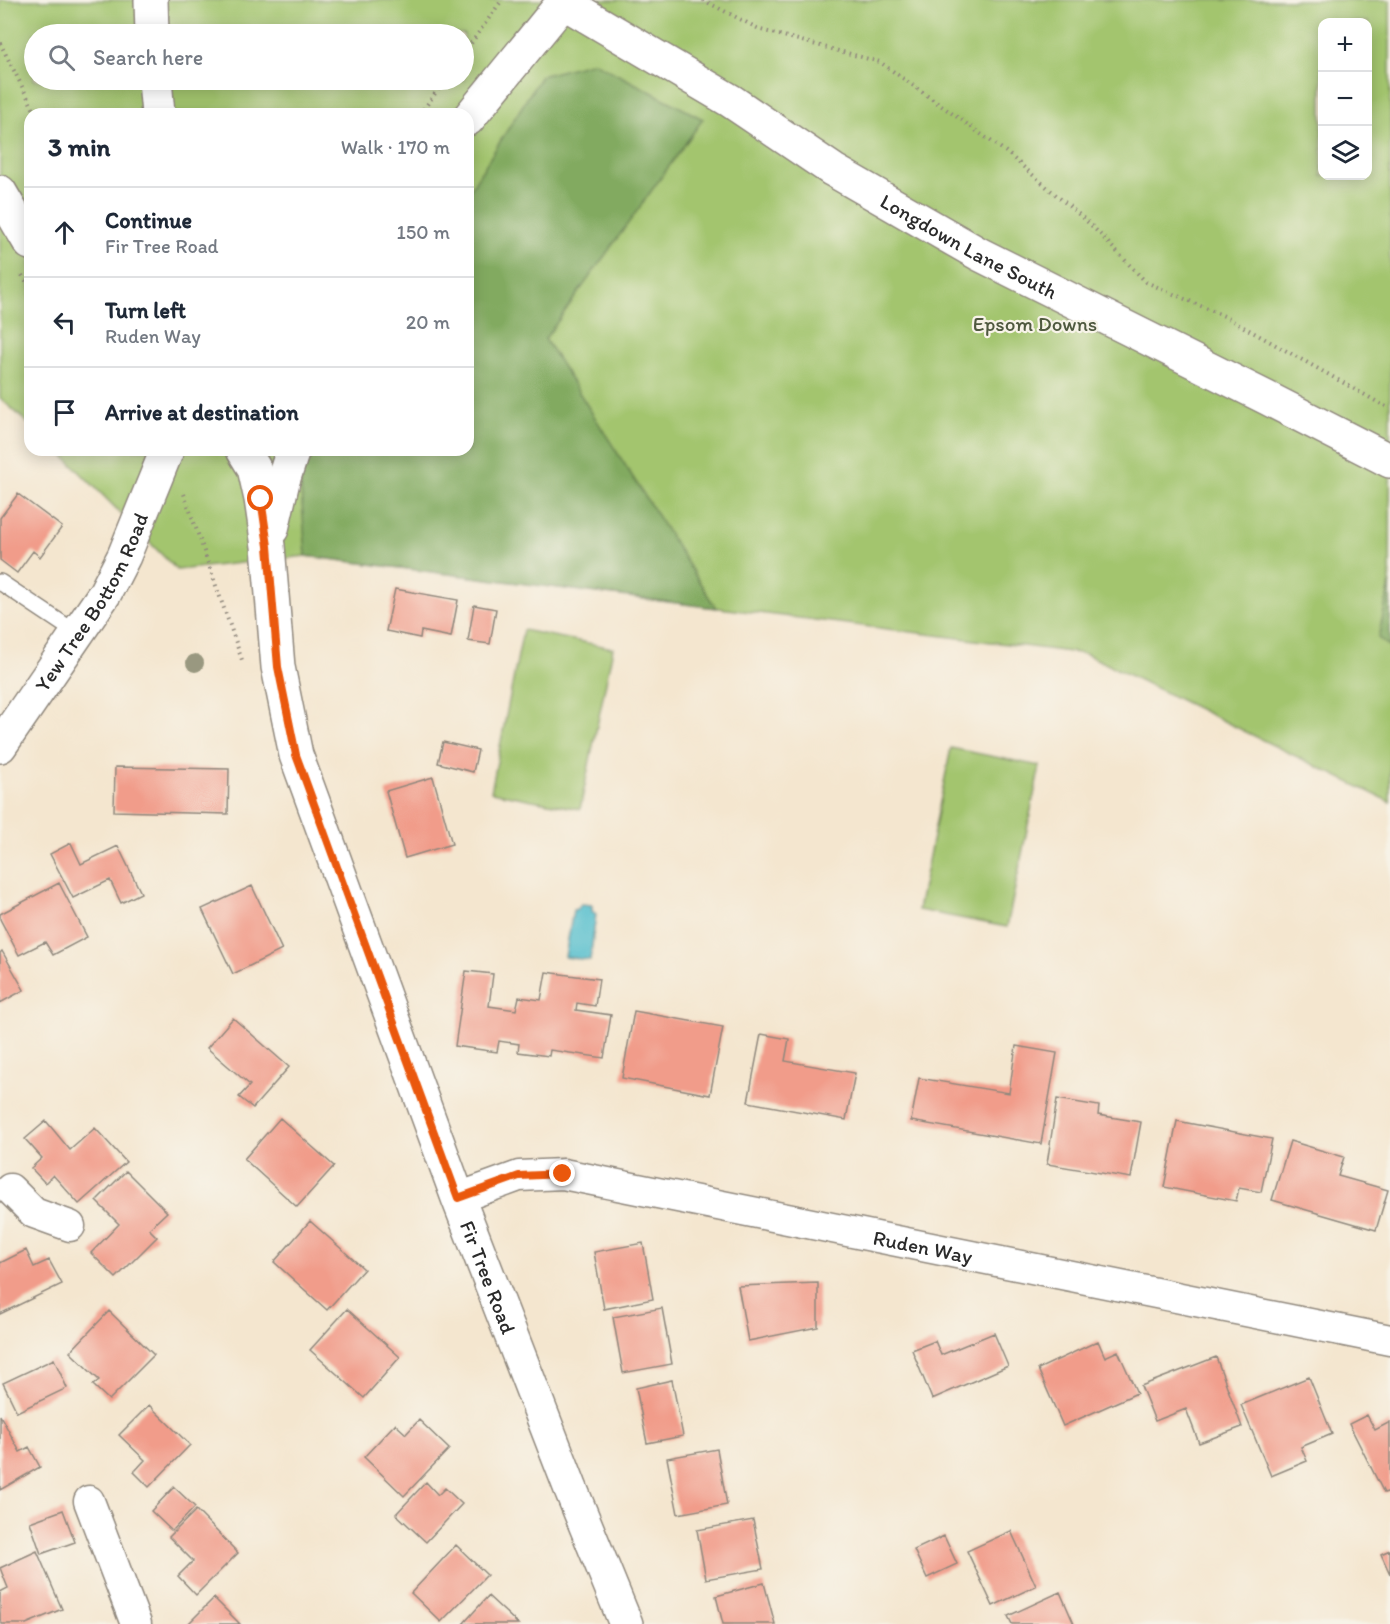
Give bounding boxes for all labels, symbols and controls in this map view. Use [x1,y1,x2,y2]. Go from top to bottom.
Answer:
map controls [1318,18,1372,180]
button: + [1318,18,1372,72]
search box [24,24,474,90]
icon: search [45,41,78,74]
text: Search here [93,44,203,71]
button: − [1318,72,1372,126]
button: layers [1318,126,1372,180]
text: 3 min [48,131,110,163]
text: Walk · 170 m [341,135,450,159]
street label: Longdown Lane South [876,188,1062,304]
text: Continue [105,207,192,234]
icon: ahead [48,216,81,249]
text: 150 m [397,220,450,244]
text: Fir Tree Road [105,234,219,258]
text: Turn left [105,297,186,324]
icon: left [48,306,81,339]
text: 20 m [406,310,450,334]
park label: Epsom Downs [973,311,1097,336]
text: Ruden Way [105,324,201,348]
icon: arrive [48,396,81,429]
text: Arrive at destination [105,399,299,426]
route start [247,485,273,511]
street label: Yew Tree Bottom Road [29,509,153,696]
route end [549,1160,575,1186]
street label: Fir Tree Road [455,1217,522,1338]
street label: Ruden Way [871,1224,975,1268]

